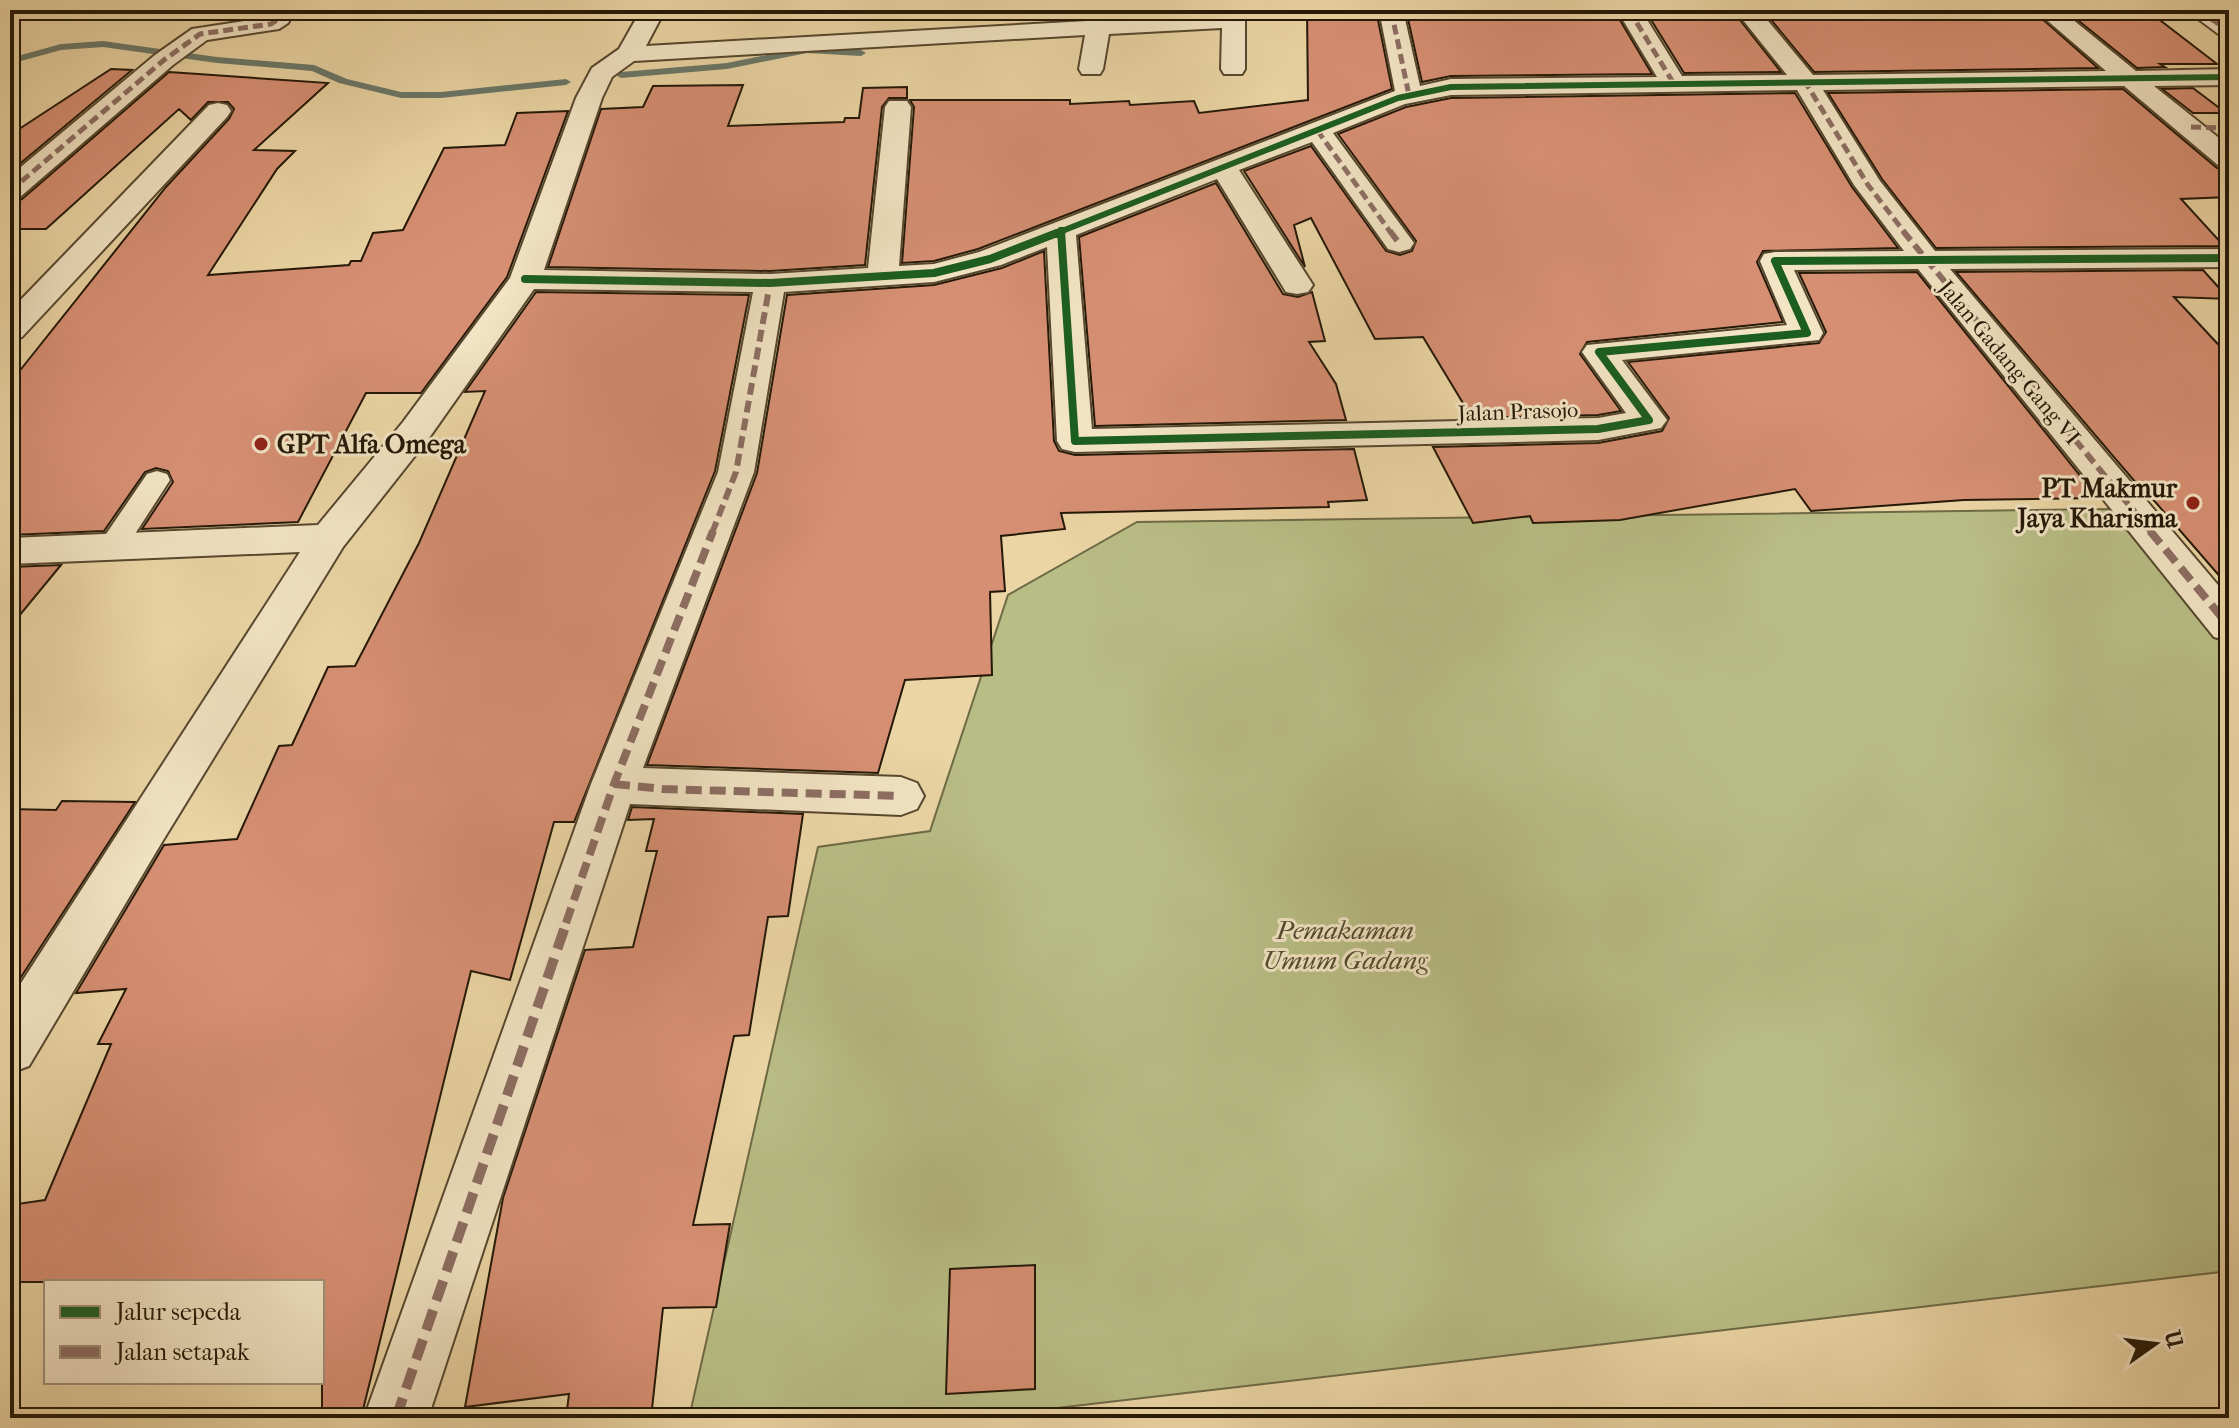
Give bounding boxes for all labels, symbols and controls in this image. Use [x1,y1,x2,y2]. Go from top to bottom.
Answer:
street label: Jalan Gadang Gang VI [1932,274,2086,451]
street label: Jalan Prasojo [1455,397,1579,427]
place label: GPT Alfa Omega [277,429,467,460]
marker: GPT Alfa Omega [252,435,270,453]
place label: PT Makmur Jaya Kharisma [2015,473,2178,534]
marker: PT Makmur Jaya Kharisma [2184,494,2202,512]
park label: Pemakaman Umum Gadang [1263,915,1428,976]
legend [44,1280,324,1384]
text: Jalur sepeda [114,1298,242,1326]
north arrow [2115,1304,2195,1384]
text: U [2159,1327,2188,1352]
text: Jalan setapak [114,1338,250,1366]

